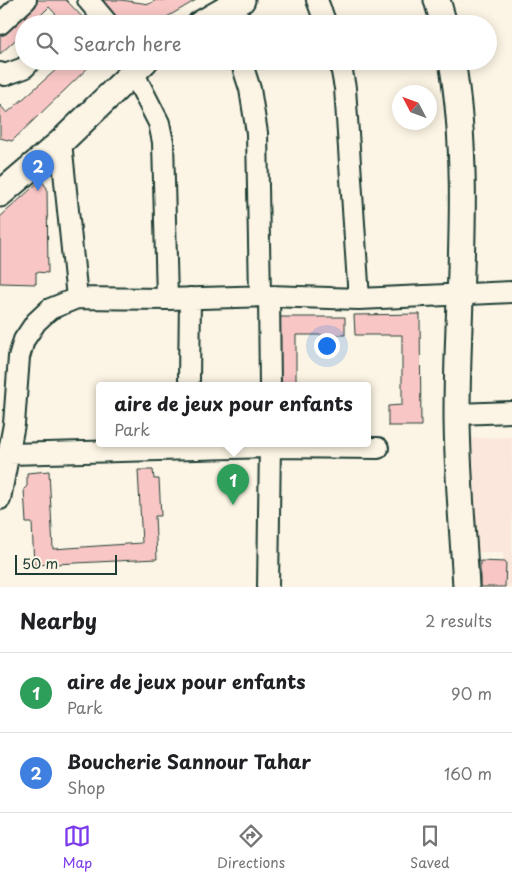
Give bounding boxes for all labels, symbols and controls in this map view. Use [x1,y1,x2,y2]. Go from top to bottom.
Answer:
search box [15,15,497,70]
icon: search [33,29,61,57]
text: Search here [73,29,182,57]
north arrow [392,85,437,130]
pin: 2 [22,150,54,191]
your location [314,333,340,359]
popup [96,382,371,447]
text: aire de jeux pour enfants [114,389,353,417]
text: Park [114,417,150,441]
pin: 1 [217,464,249,505]
scale bar [15,552,118,575]
text: 50 m [22,553,58,574]
text: Nearby [20,604,97,636]
text: 2 results [425,608,492,632]
text: aire de jeux pour enfants [67,667,306,695]
text: 1 [32,681,40,705]
text: 90 m [451,681,492,705]
text: Park [67,695,103,719]
text: Boucherie Sannour Tahar [67,747,311,775]
text: 2 [30,761,42,785]
text: 160 m [444,761,492,785]
text: Shop [67,775,105,799]
tab: Map [62,822,92,873]
tab: Directions [217,822,285,873]
tab: Saved [410,822,450,873]

